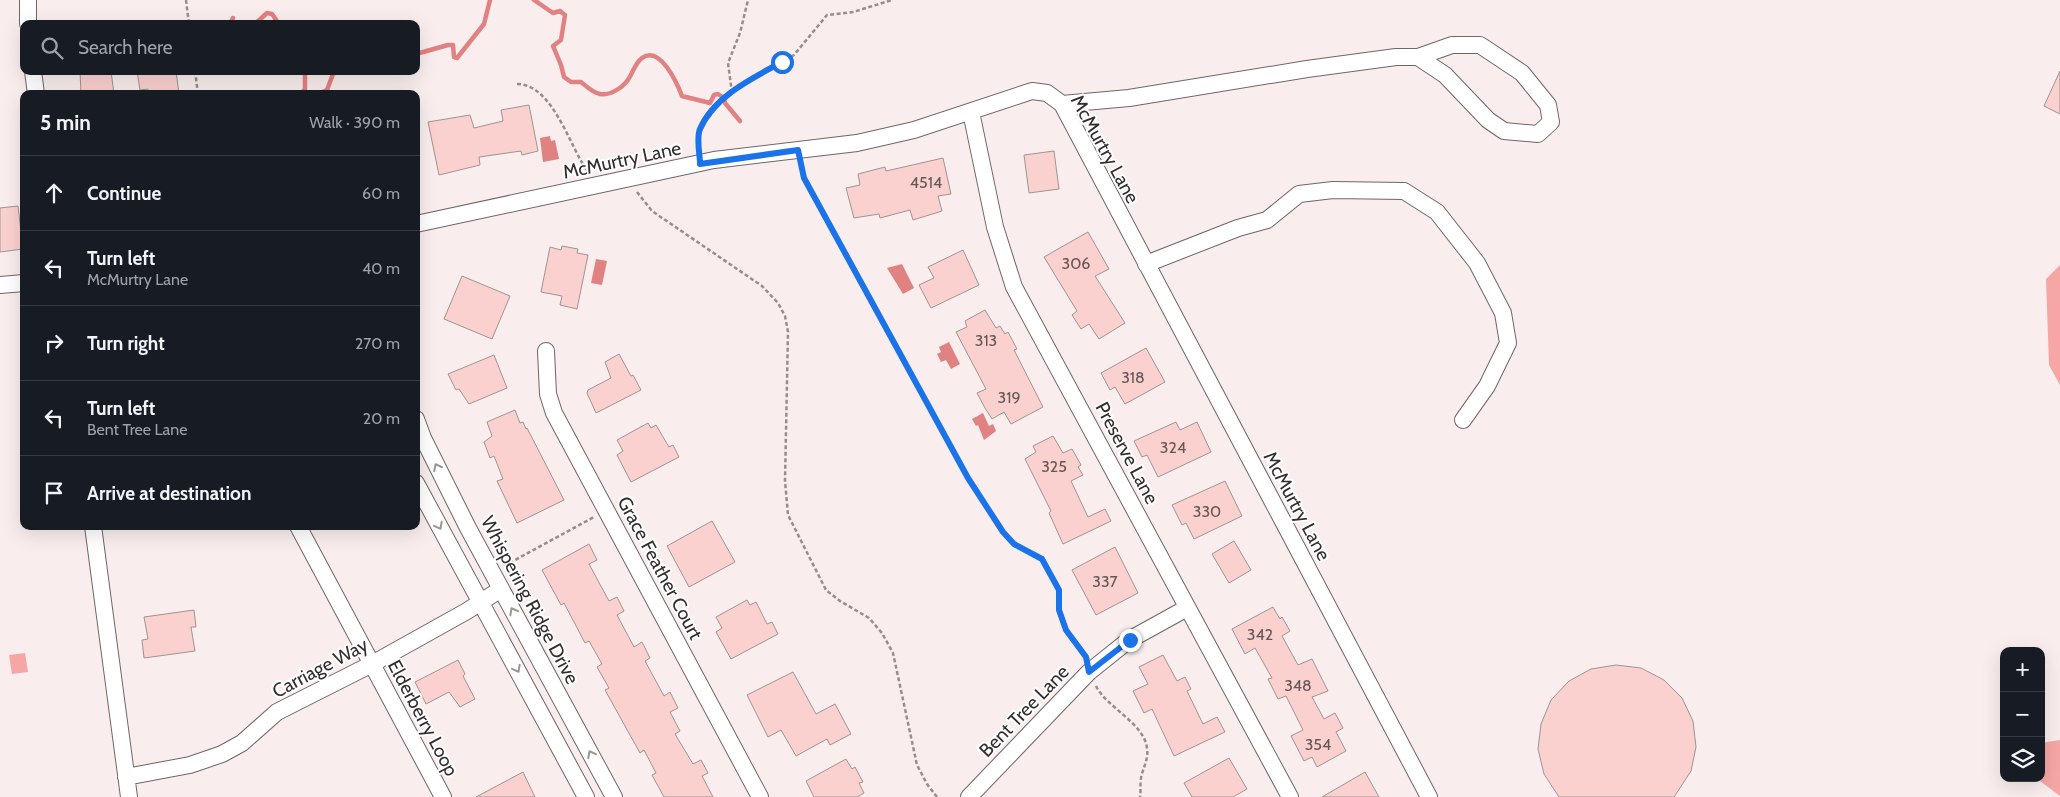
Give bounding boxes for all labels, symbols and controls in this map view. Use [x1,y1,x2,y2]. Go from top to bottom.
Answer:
search box [20,20,420,75]
icon: search [38,34,66,62]
text: Search here [78,36,172,59]
route start [771,51,794,74]
street label: McMurtry Lane [1066,91,1144,207]
text: 5 min [40,110,91,135]
text: Walk · 390 m [309,113,400,132]
street label: McMurtry Lane [561,136,683,184]
house number: 4514 [910,173,942,192]
icon: ahead [40,179,68,207]
text: Continue [87,182,161,205]
text: 60 m [362,184,400,203]
text: Turn left [87,247,155,270]
icon: left [40,254,68,282]
house number: 306 [1062,254,1090,273]
text: 40 m [362,259,400,278]
text: McMurtry Lane [87,270,188,289]
icon: right [40,329,68,357]
house number: 313 [975,331,997,350]
text: Turn right [87,332,165,355]
text: 270 m [355,334,400,353]
house number: 318 [1121,368,1145,387]
house number: 319 [998,388,1020,407]
text: Turn left [87,397,155,420]
street label: Preserve Lane [1091,398,1164,508]
icon: left [40,404,68,432]
text: 20 m [363,409,400,428]
text: Bent Tree Lane [87,420,187,439]
house number: 324 [1160,438,1186,457]
street label: McMurtry Lane [1259,448,1335,565]
house number: 325 [1041,457,1067,476]
one-way arrow [434,464,444,473]
icon: arrive [40,479,68,507]
text: Arrive at destination [87,482,251,505]
street label: Grace Feather Court [613,492,708,644]
house number: 330 [1193,502,1221,521]
street label: Whispering Ridge Drive [476,512,584,688]
one-way arrow [433,520,443,529]
house number: 337 [1092,572,1118,591]
one-way arrow [509,607,519,616]
house number: 342 [1247,625,1273,644]
route end [1119,629,1142,652]
street label: Carriage Way [268,633,372,703]
map controls [2000,647,2045,782]
button: + [2000,647,2045,692]
street label: Elderberry Loop [383,656,463,780]
street label: Bent Tree Lane [974,660,1074,762]
one-way arrow [511,663,521,672]
house number: 348 [1284,676,1312,695]
button: − [2000,692,2045,737]
house number: 354 [1305,735,1331,754]
button: layers [2000,737,2045,782]
one-way arrow [587,750,597,759]

